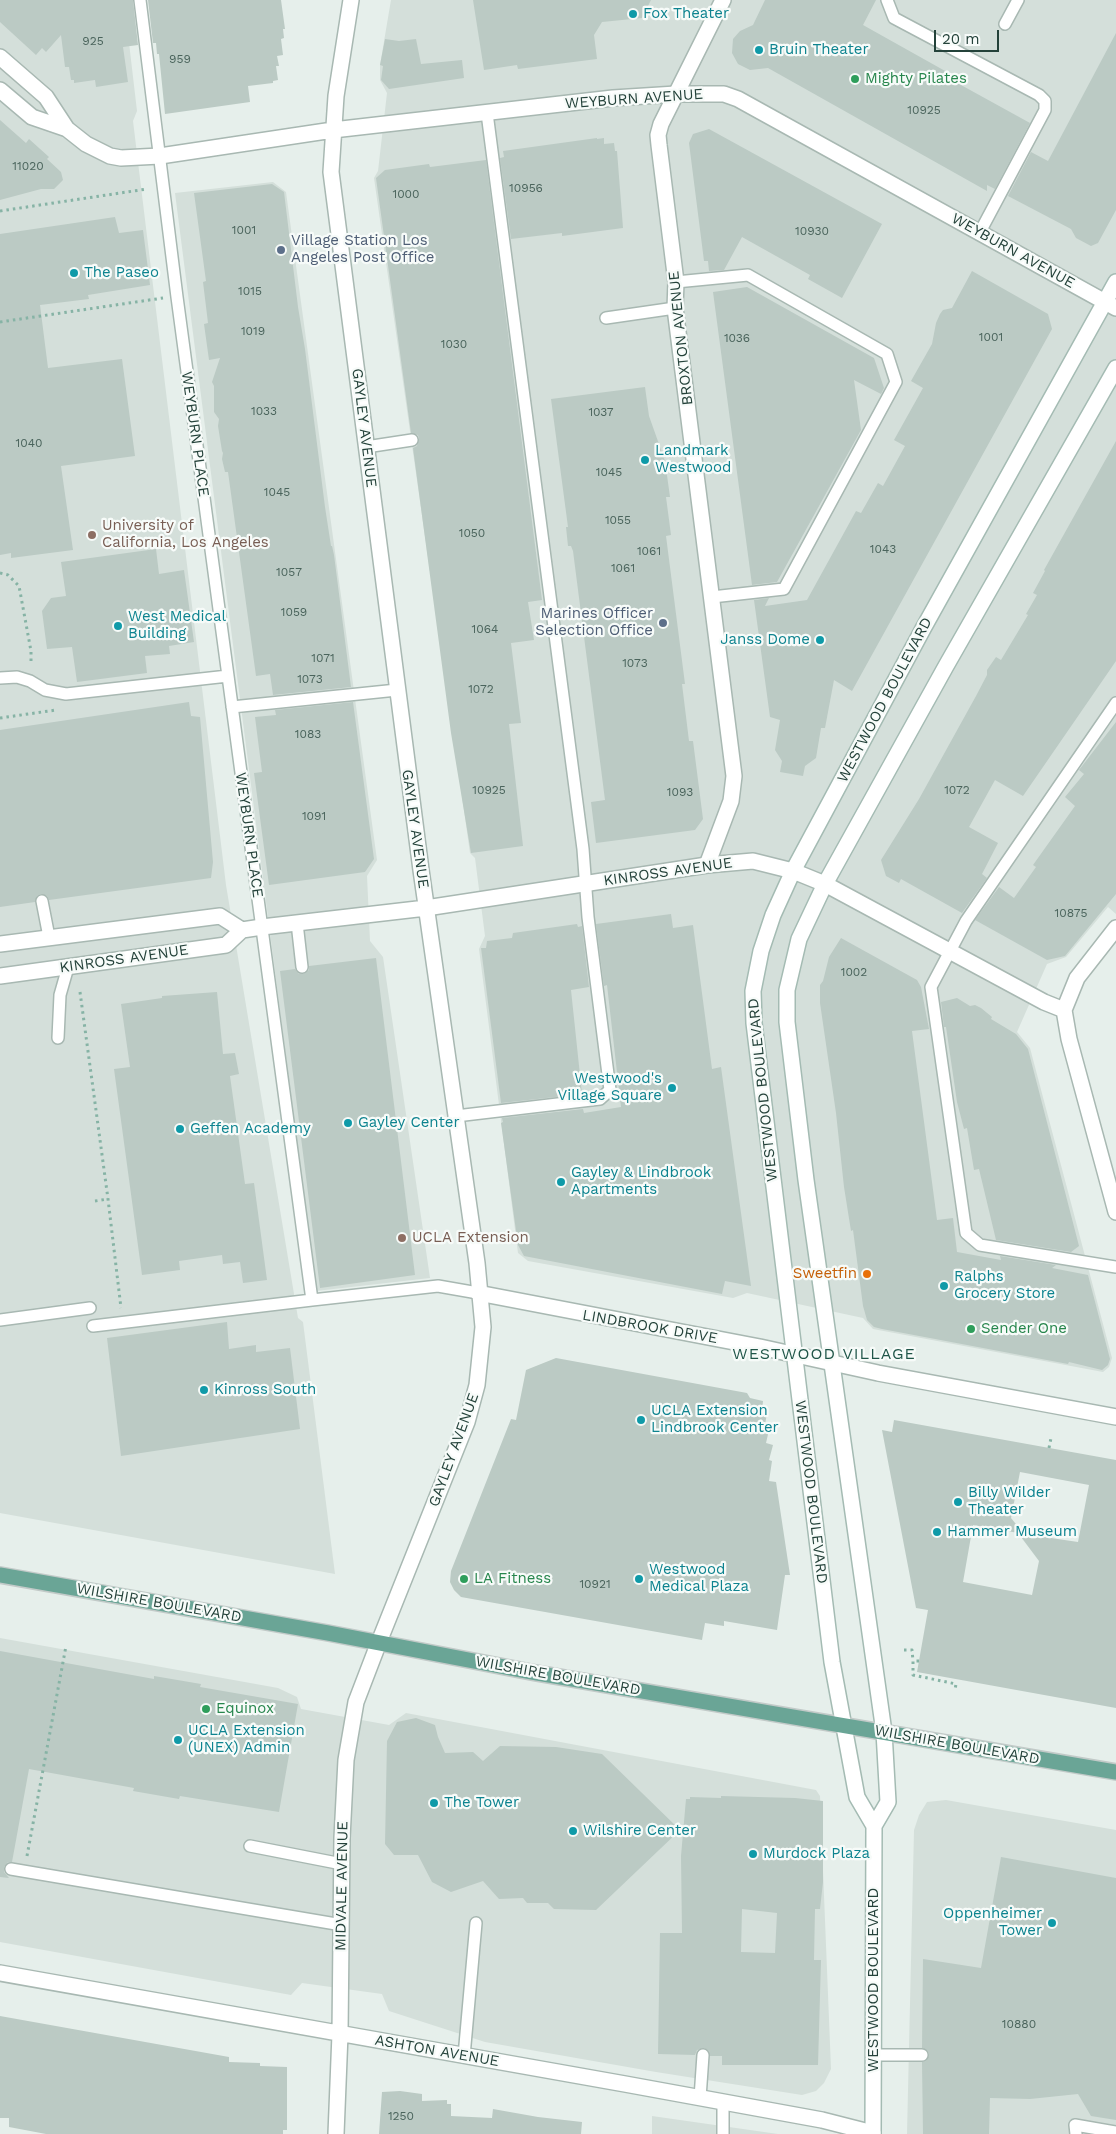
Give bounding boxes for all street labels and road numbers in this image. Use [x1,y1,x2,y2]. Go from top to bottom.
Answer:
street label: WEYBURN AVENUE [564,85,704,113]
street label: WEYBURN AVENUE [948,210,1078,292]
street label: BROXTON AVENUE [665,270,697,406]
street label: GAYLEY AVENUE [348,367,380,489]
street label: WEYBURN PLACE [177,370,213,498]
street label: WESTWOOD BOULEVARD [834,614,936,786]
street label: GAYLEY AVENUE [398,768,432,890]
street label: WEYBURN PLACE [231,771,267,899]
street label: KINROSS AVENUE [602,854,734,890]
street label: KINROSS AVENUE [58,941,190,977]
street label: WESTWOOD BOULEVARD [744,997,782,1183]
street label: LINDBROOK DRIVE [581,1306,719,1348]
street label: GAYLEY AVENUE [425,1391,483,1509]
street label: WESTWOOD BOULEVARD [791,1399,831,1585]
street label: WILSHIRE BOULEVARD [75,1580,243,1626]
street label: WILSHIRE BOULEVARD [474,1653,642,1699]
street label: WILSHIRE BOULEVARD [873,1722,1041,1768]
street label: MIDVALE AVENUE [332,1821,352,1951]
street label: WESTWOOD BOULEVARD [865,1888,883,2072]
street label: ASHTON AVENUE [373,2031,501,2071]

